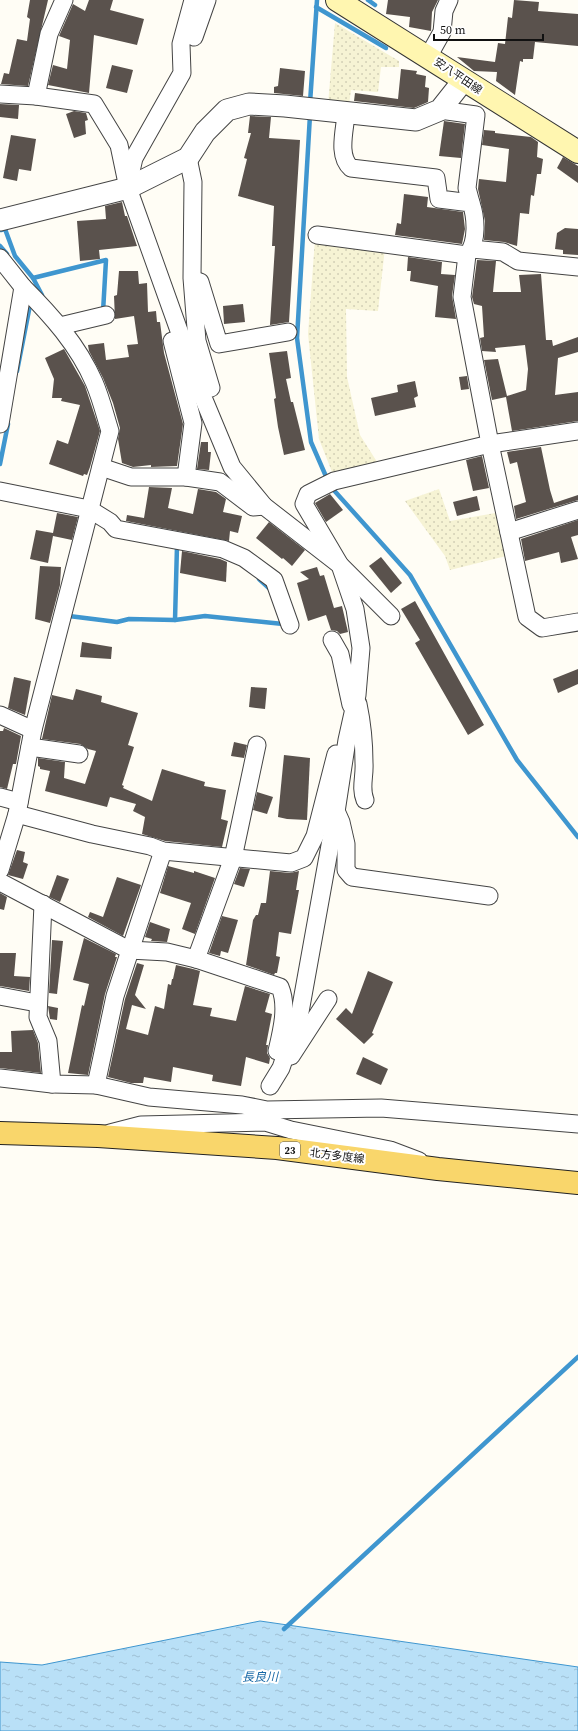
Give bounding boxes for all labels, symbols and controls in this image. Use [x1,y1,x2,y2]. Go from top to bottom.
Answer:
scale bar [434,16,543,42]
text: 50 m [440,22,466,38]
street label: 安八平田線 [431,54,485,98]
road number: 23 [280,1142,300,1158]
street label: 北方多度線 [309,1145,365,1167]
water label: 長良川 [242,1669,280,1685]

